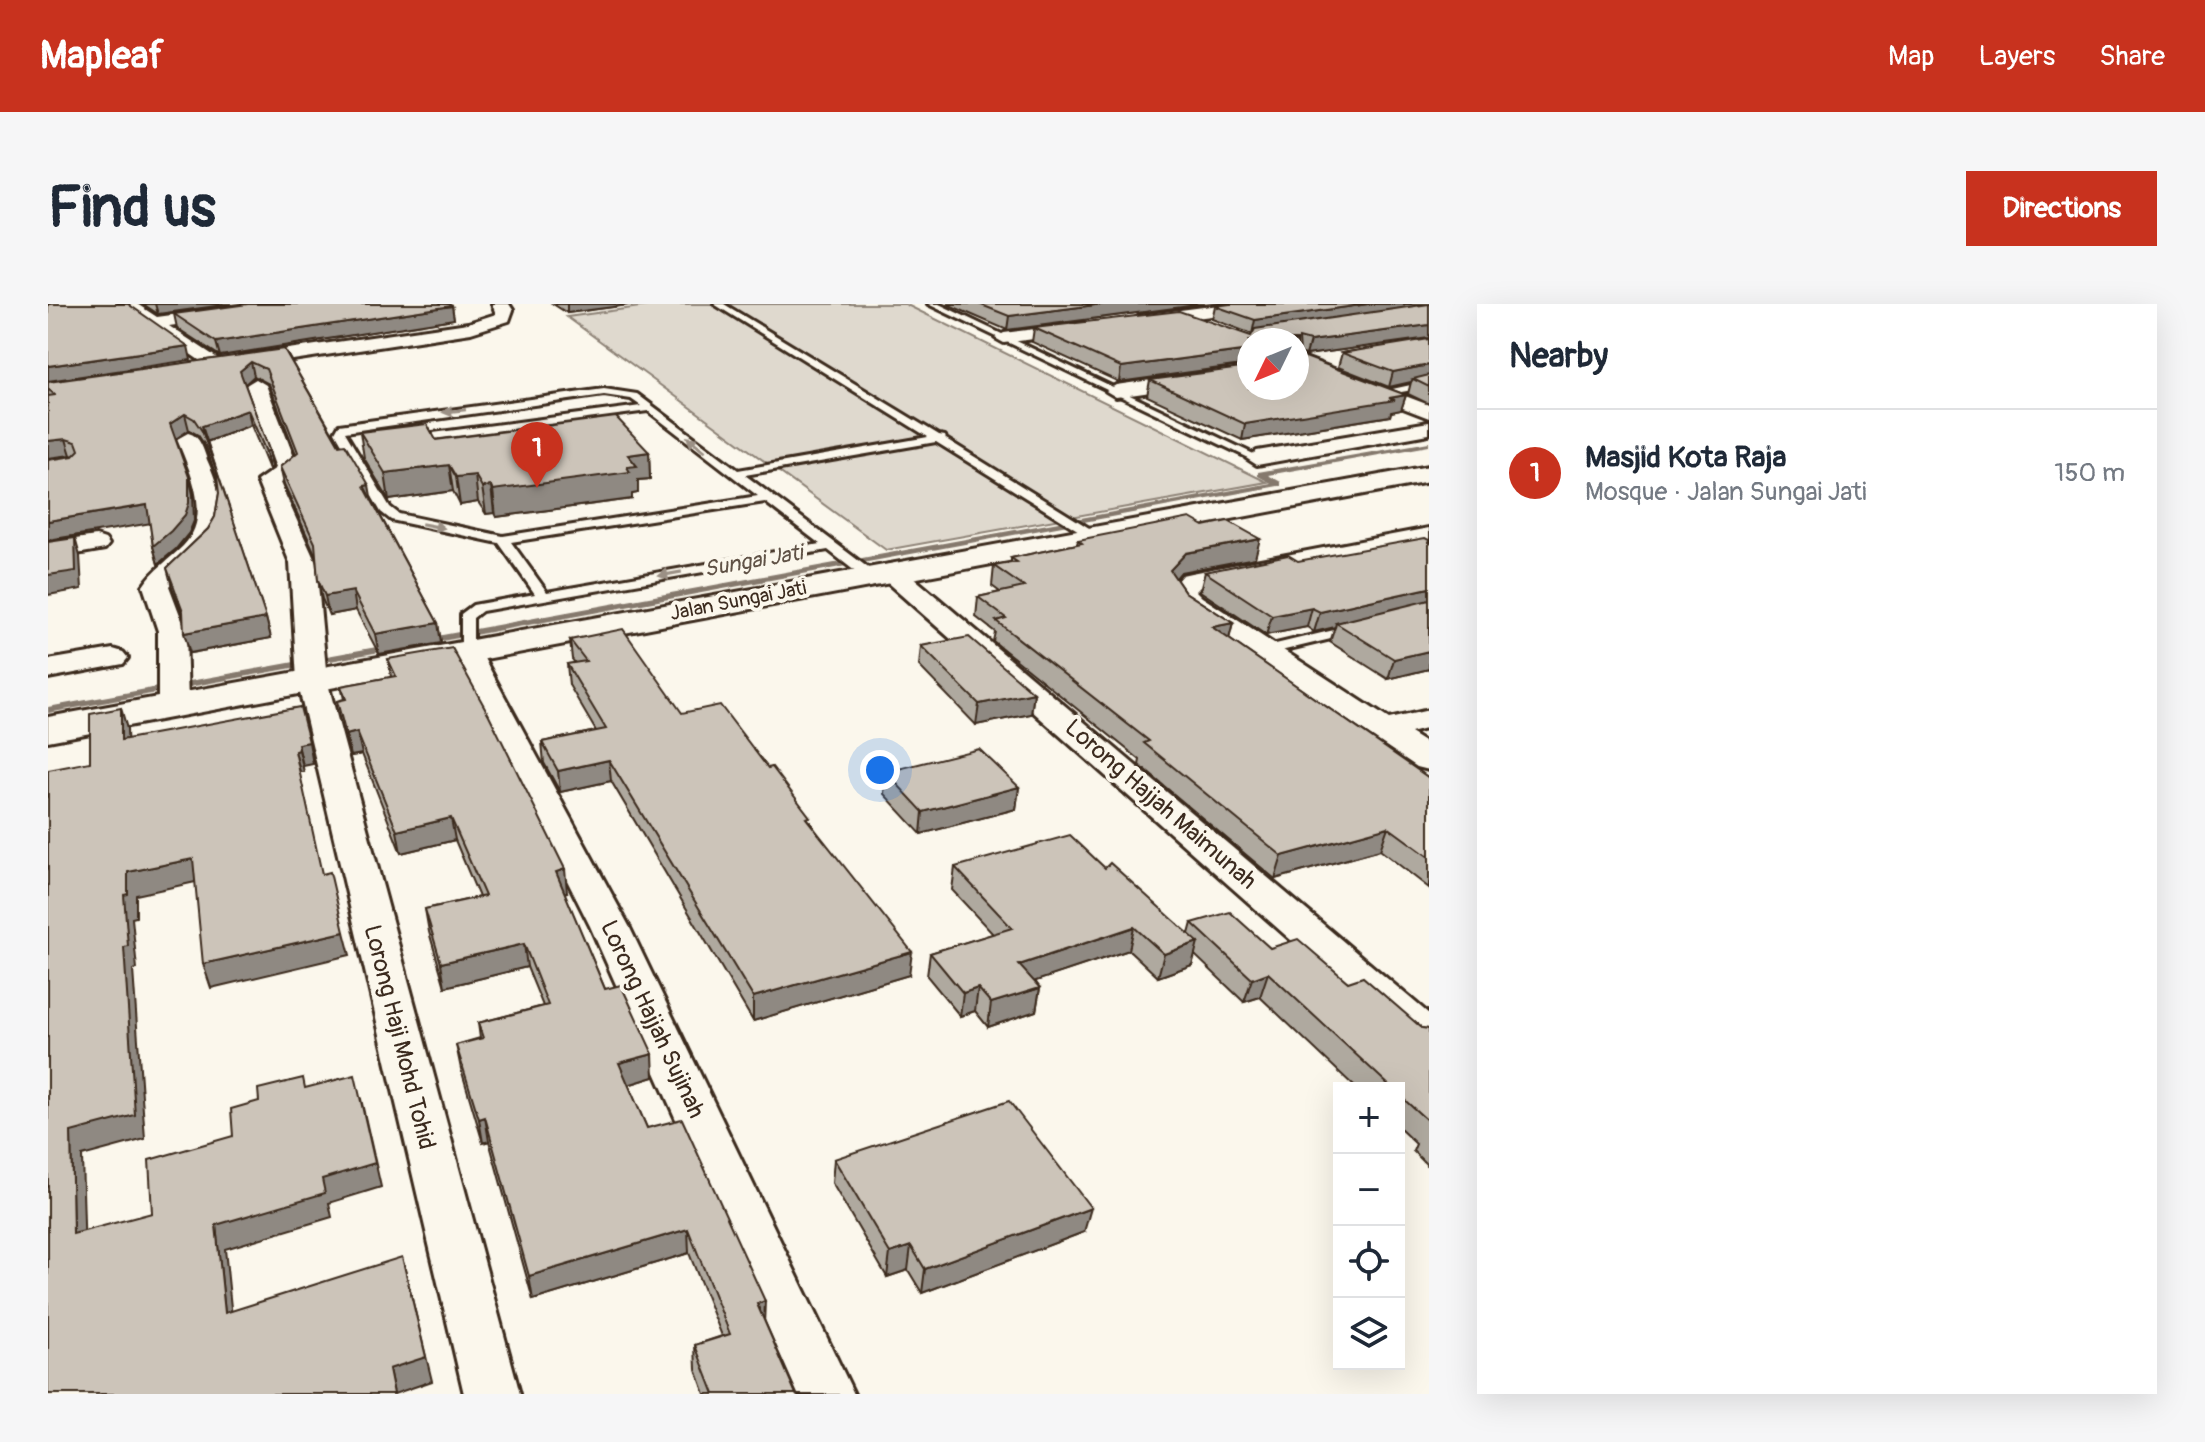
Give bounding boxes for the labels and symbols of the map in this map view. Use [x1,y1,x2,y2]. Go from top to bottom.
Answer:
north arrow [1237,328,1309,400]
one-way arrow [442,405,467,418]
pin: 1 [511,422,563,488]
one-way arrow [686,437,706,453]
one-way arrow [421,521,446,533]
water label: Sungai Jati [702,538,807,583]
one-way arrow [657,569,682,581]
street label: Jalan Sungai Jati [668,575,808,626]
street label: Lorong Hajjah Maimunah [1059,713,1262,896]
your location [860,750,900,790]
street label: Lorong Hajjah Sujinah [594,916,711,1123]
street label: Lorong Haji Mohd Tohid [358,922,441,1152]

